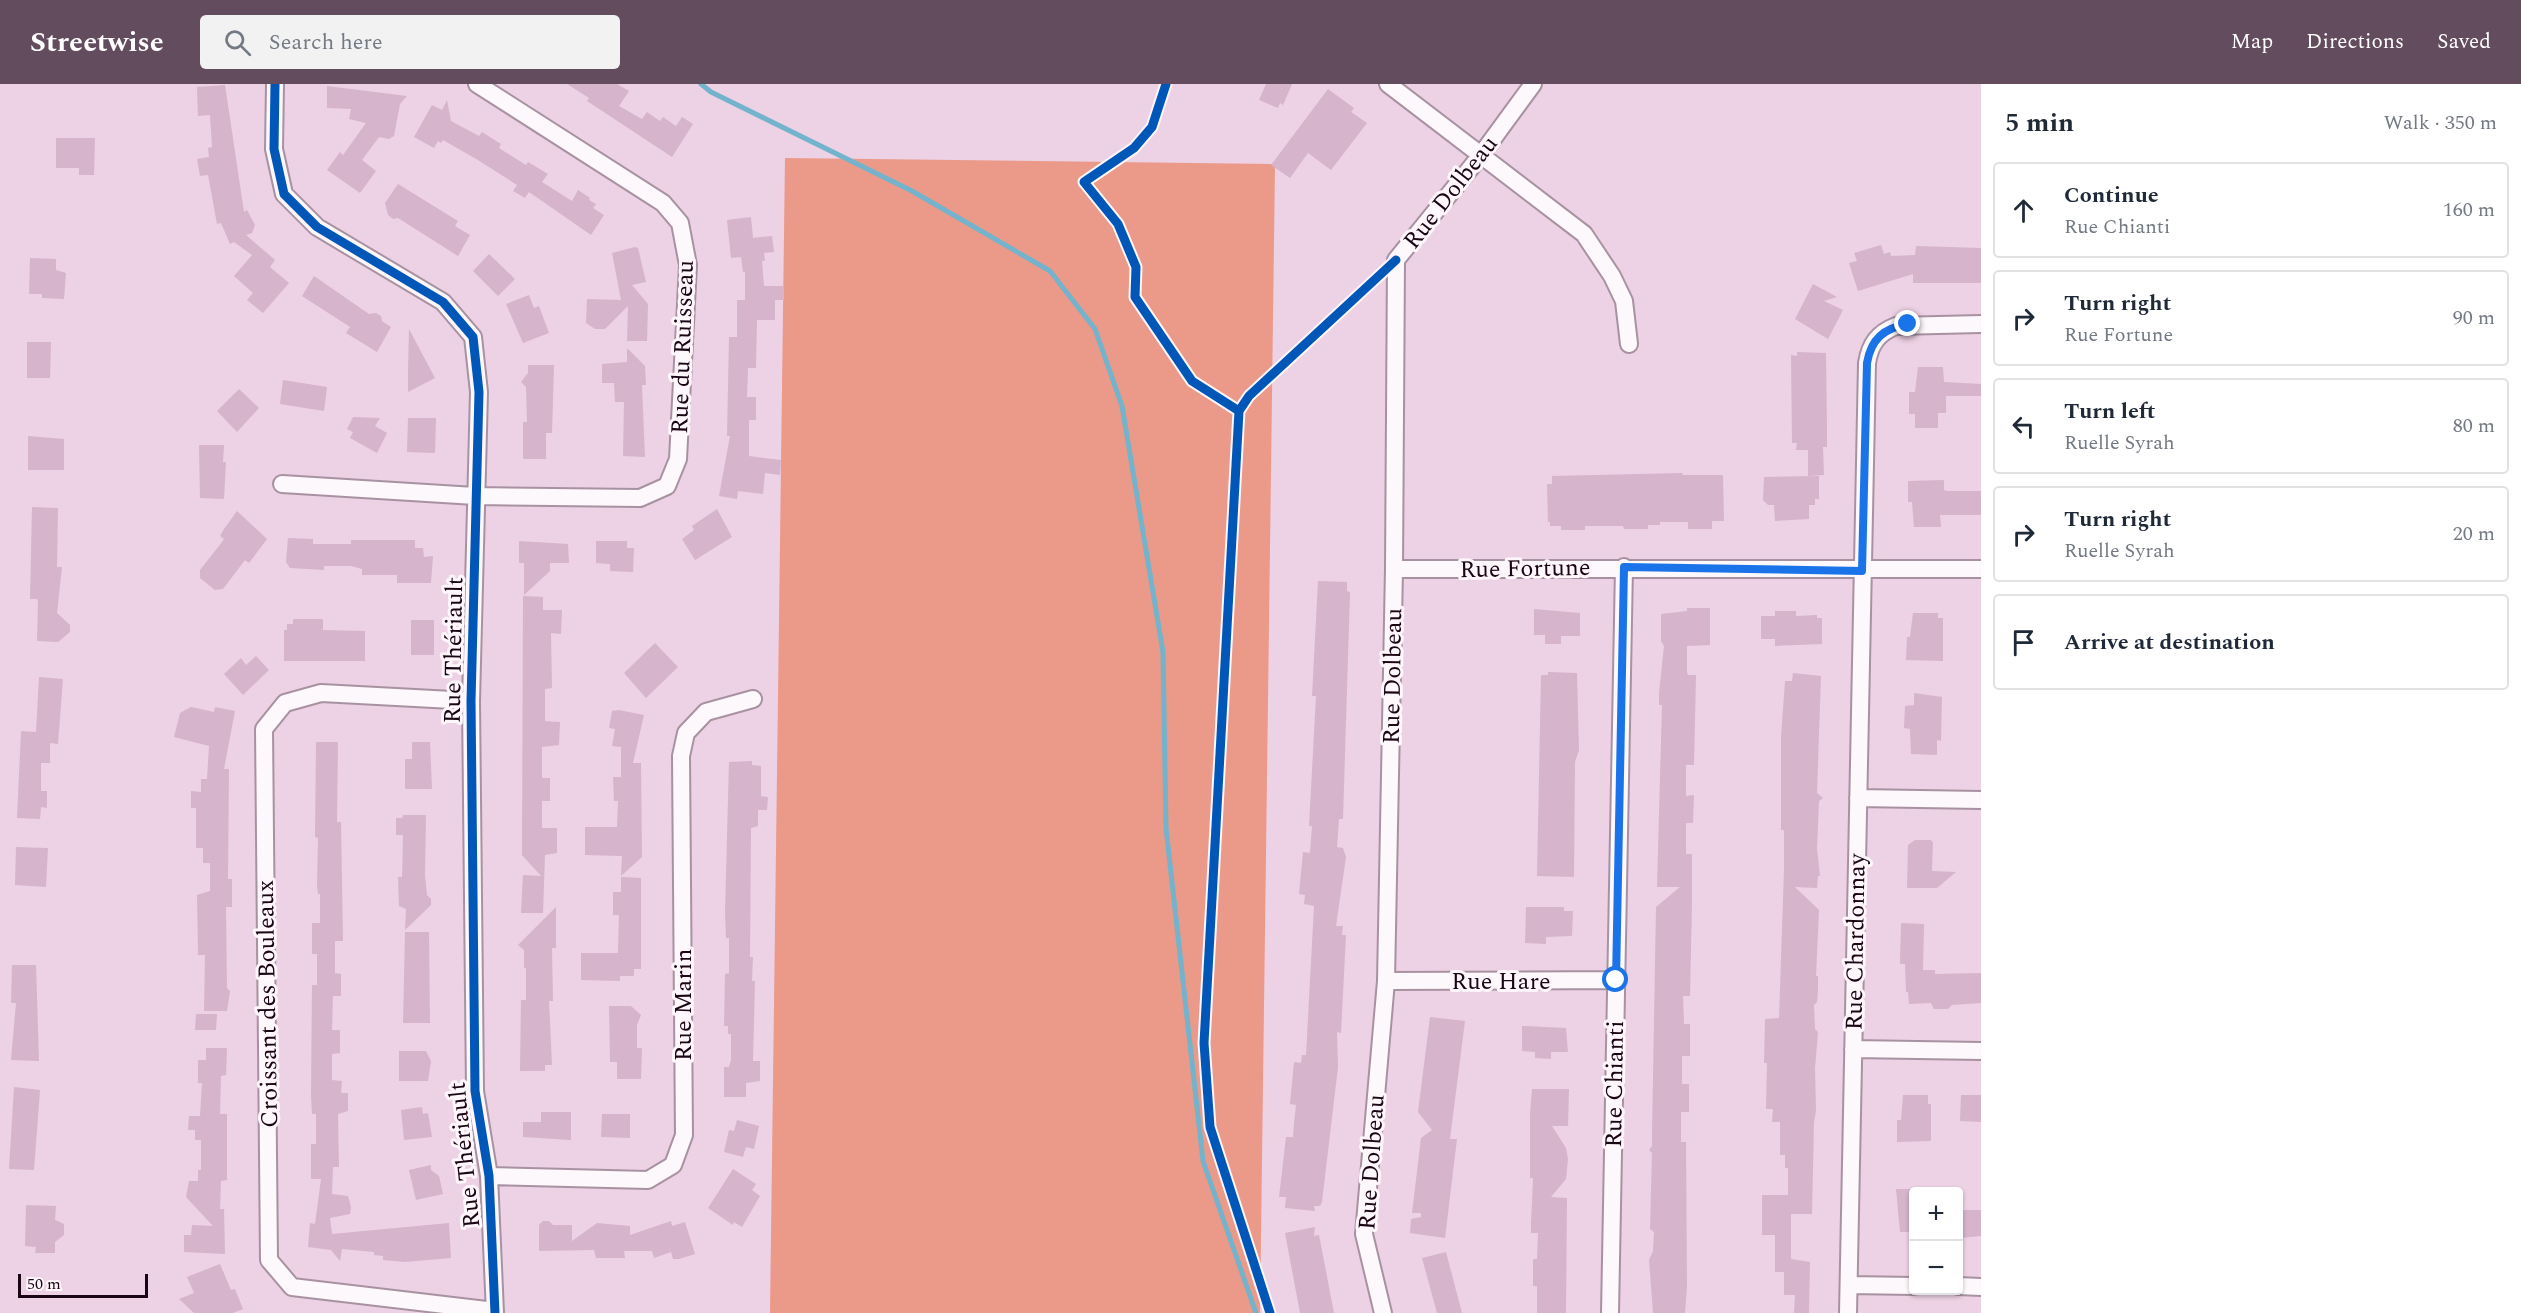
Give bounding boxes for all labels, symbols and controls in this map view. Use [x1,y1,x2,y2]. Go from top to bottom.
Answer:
search box [200,15,620,69]
text: Streetwise [30,21,164,64]
icon: search [221,26,254,59]
text: Search here [269,26,383,59]
text: Map [2231,26,2273,58]
text: Directions [2306,26,2404,58]
text: Saved [2437,26,2491,58]
text: 5 min [2005,103,2074,143]
text: Walk · 350 m [2384,108,2497,138]
street label: Rue Dolbeau [1395,128,1507,257]
text: Continue [2064,179,2159,212]
icon: ahead [2007,194,2040,227]
text: 160 m [2443,195,2495,225]
text: Rue Chianti [2064,212,2170,242]
street label: Rue du Ruisseau [662,259,704,435]
text: Turn right [2064,287,2171,320]
icon: right [2007,302,2040,335]
text: 90 m [2453,303,2495,333]
route end [1894,310,1920,336]
text: Rue Fortune [2064,320,2173,350]
text: Turn left [2064,395,2156,428]
icon: left [2007,410,2040,443]
text: 80 m [2453,411,2495,441]
text: Ruelle Syrah [2064,428,2175,458]
text: Turn right [2064,503,2171,536]
icon: right [2007,518,2040,551]
text: 20 m [2453,519,2495,549]
text: Ruelle Syrah [2064,536,2175,566]
street label: Rue Fortune [1459,550,1591,588]
street label: Rue Thériault [435,576,473,724]
street label: Rue Dolbeau [1374,608,1412,744]
icon: arrive [2007,626,2040,659]
text: Arrive at destination [2064,626,2275,659]
street label: Rue Chardonnay [1836,852,1876,1031]
street label: Croissant des Bouleaux [248,880,288,1128]
street label: Rue Marin [666,949,702,1061]
street label: Rue Hare [1451,964,1551,1000]
route start [1602,966,1628,992]
street label: Rue Chianti [1596,1020,1634,1148]
street label: Rue Thériault [439,1080,491,1230]
street label: Rue Dolbeau [1349,1093,1395,1231]
map controls [1909,1187,1963,1295]
button: + [1909,1187,1963,1241]
button: − [1909,1241,1963,1295]
scale bar [18,1271,148,1298]
text: 50 m [27,1272,61,1296]

